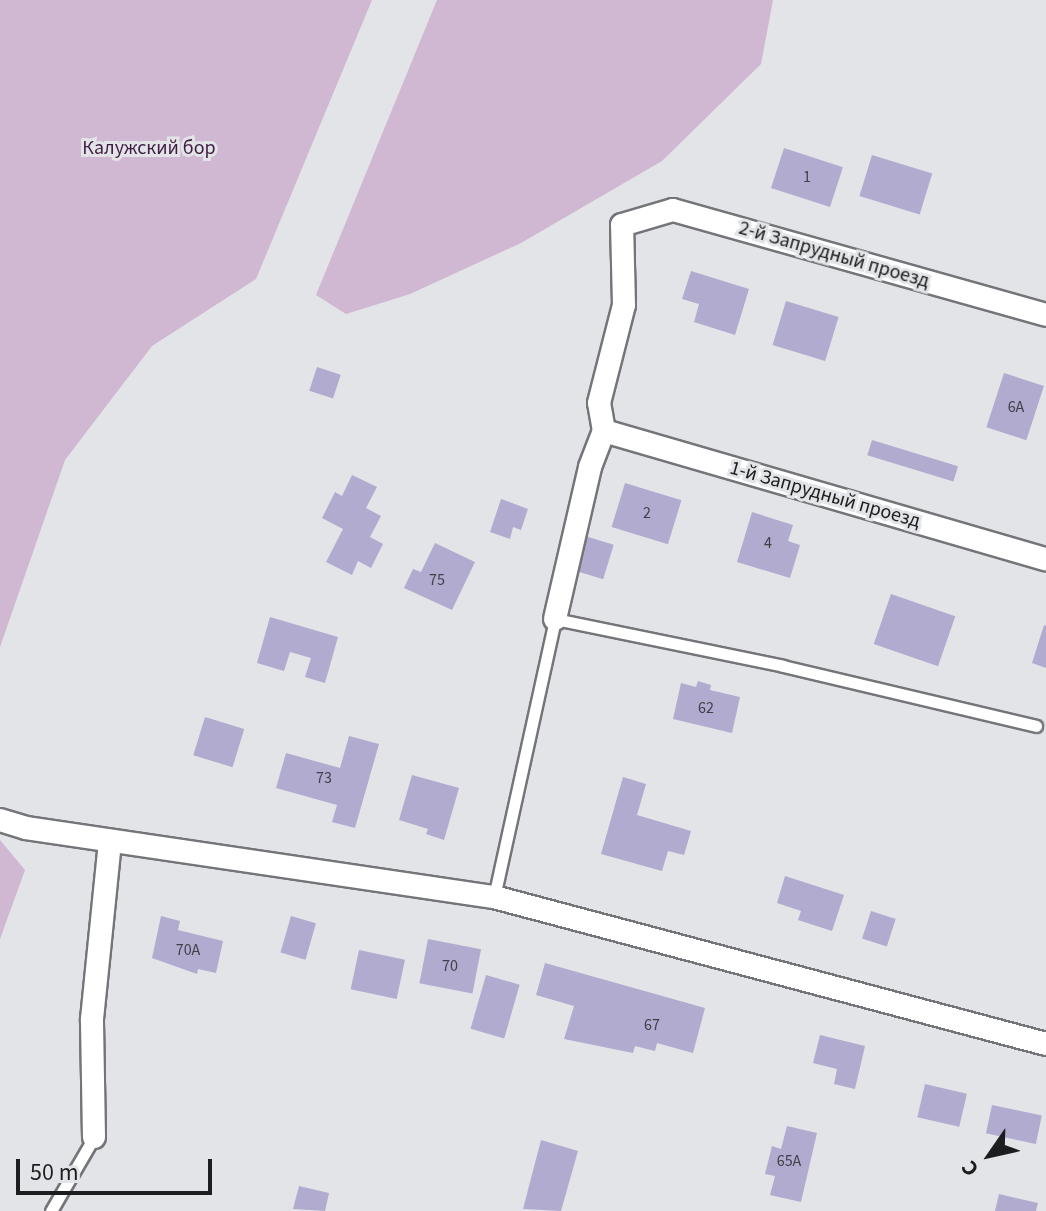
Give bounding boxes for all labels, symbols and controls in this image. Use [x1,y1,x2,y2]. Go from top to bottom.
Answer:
park label: Калужский бор [82,136,216,160]
house number: 1 [803,167,811,187]
street label: 2-й Запрудный проезд [736,216,932,294]
house number: 6А [1008,397,1024,417]
street label: 1-й Запрудный проезд [727,456,923,534]
house number: 2 [643,503,651,523]
house number: 4 [764,533,772,553]
house number: 75 [429,570,445,590]
house number: 62 [698,698,714,718]
house number: 73 [316,768,332,788]
house number: 70А [176,940,200,960]
house number: 70 [442,956,458,976]
house number: 67 [644,1015,660,1035]
north arrow [950,1115,1030,1195]
scale bar [20,1143,216,1193]
house number: 65А [777,1151,801,1171]
text: С [953,1154,987,1183]
text: 50 m [30,1155,79,1190]

